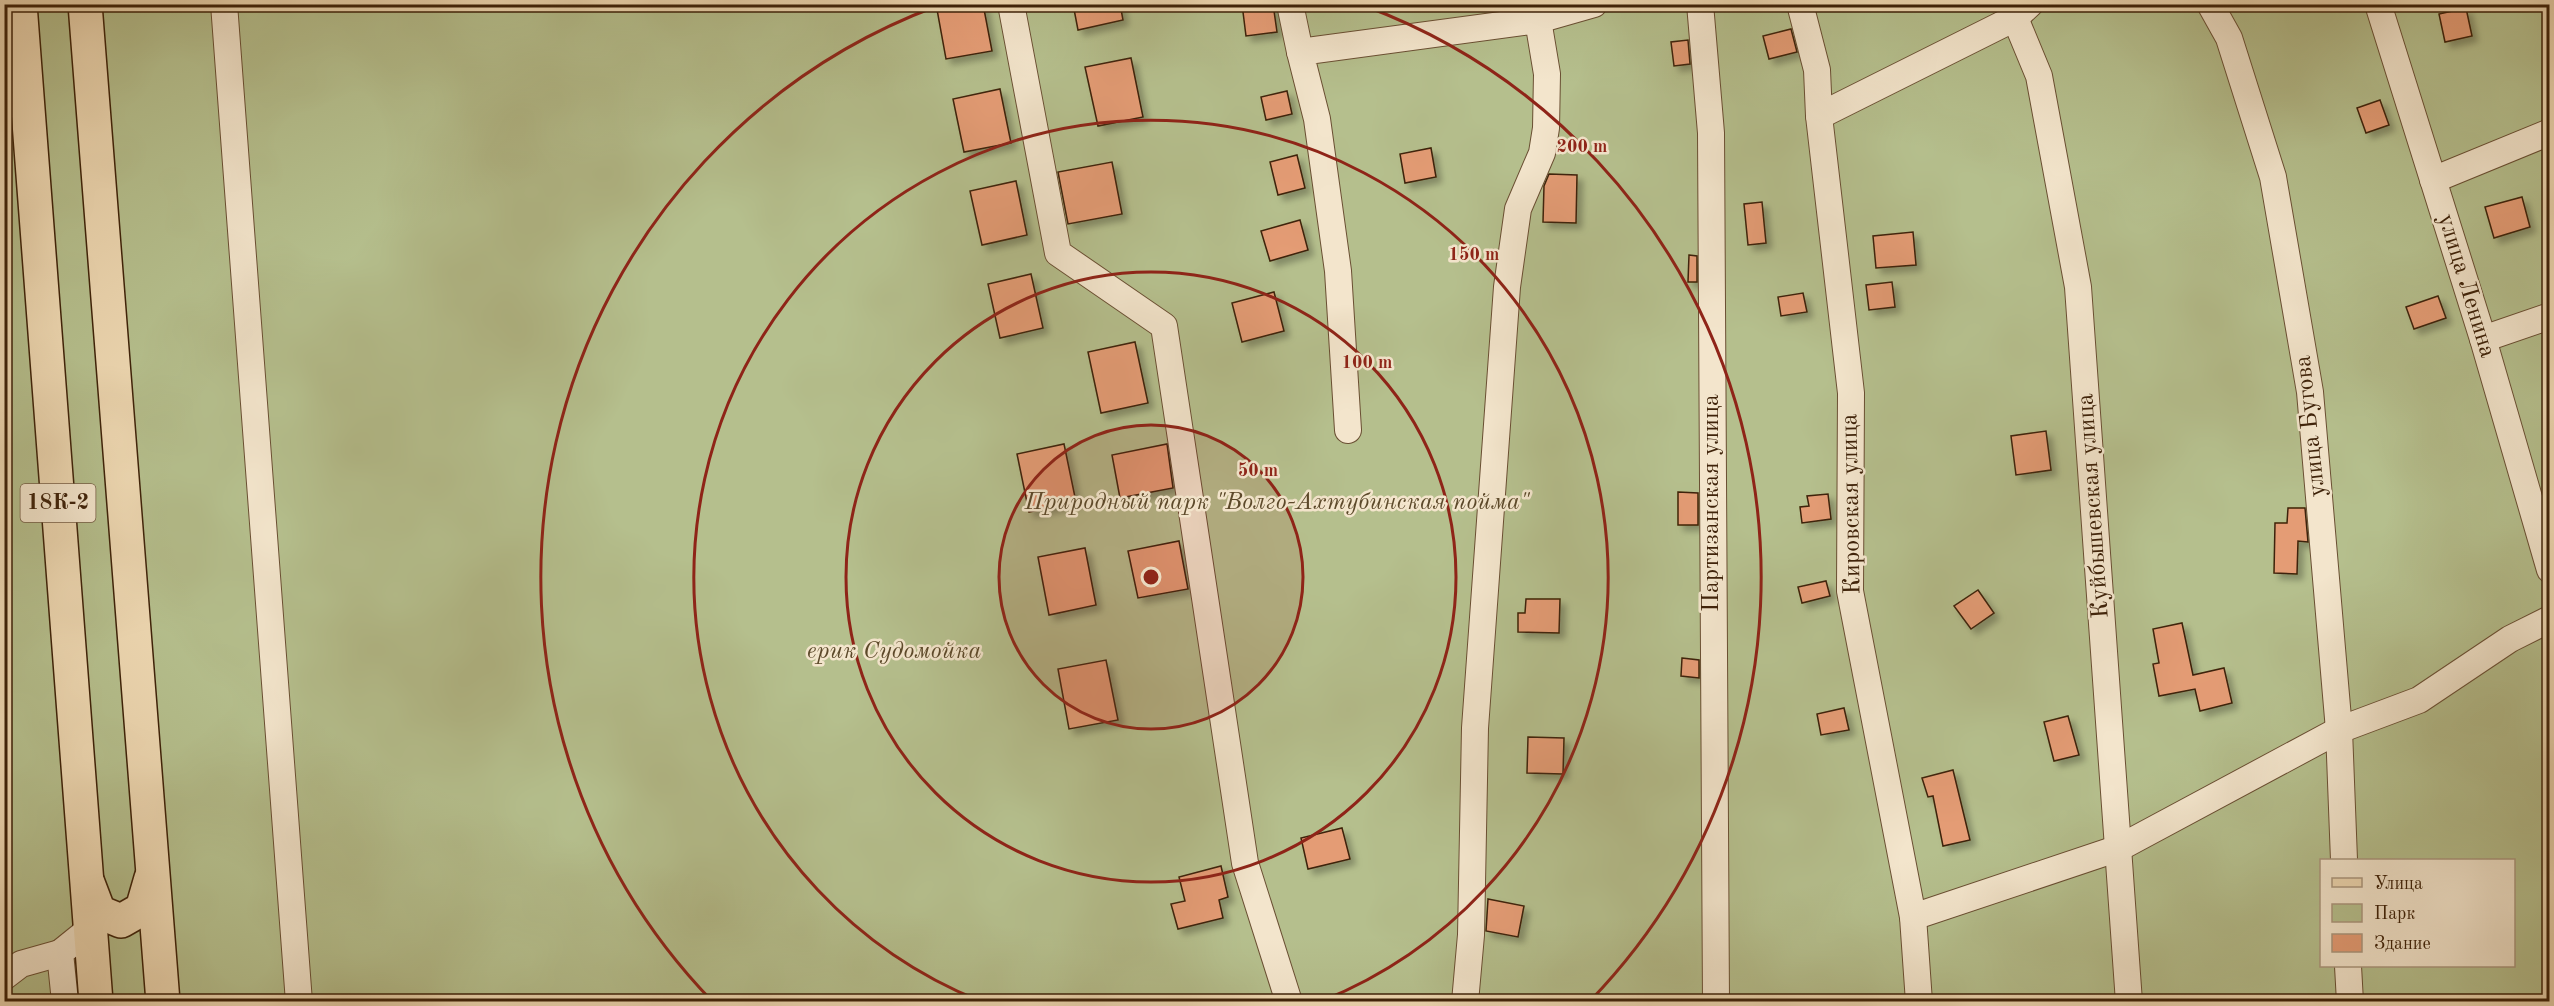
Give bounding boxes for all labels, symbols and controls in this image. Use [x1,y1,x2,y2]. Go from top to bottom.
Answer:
text: 200 m [1557,138,1607,156]
street label: улица Ленина [2433,211,2499,361]
text: 150 m [1449,246,1499,264]
text: 100 m [1342,354,1392,372]
street label: улица Бугова [2292,354,2330,498]
street label: Куйбышевская улица [2074,393,2114,619]
street label: Партизанская улица [1700,394,1724,612]
street label: Кировская улица [1838,413,1866,595]
text: 50 m [1238,462,1278,480]
road number: 18К-2 [20,484,96,522]
park label: Природный парк "Волго-Ахтубинская пойма" [1024,491,1531,515]
centre of rings [1141,567,1161,587]
park label: ерик Судомойка [807,640,981,664]
legend [2320,859,2515,967]
text: Улица [2374,875,2423,893]
text: Парк [2374,905,2415,923]
text: Здание [2374,935,2431,953]

